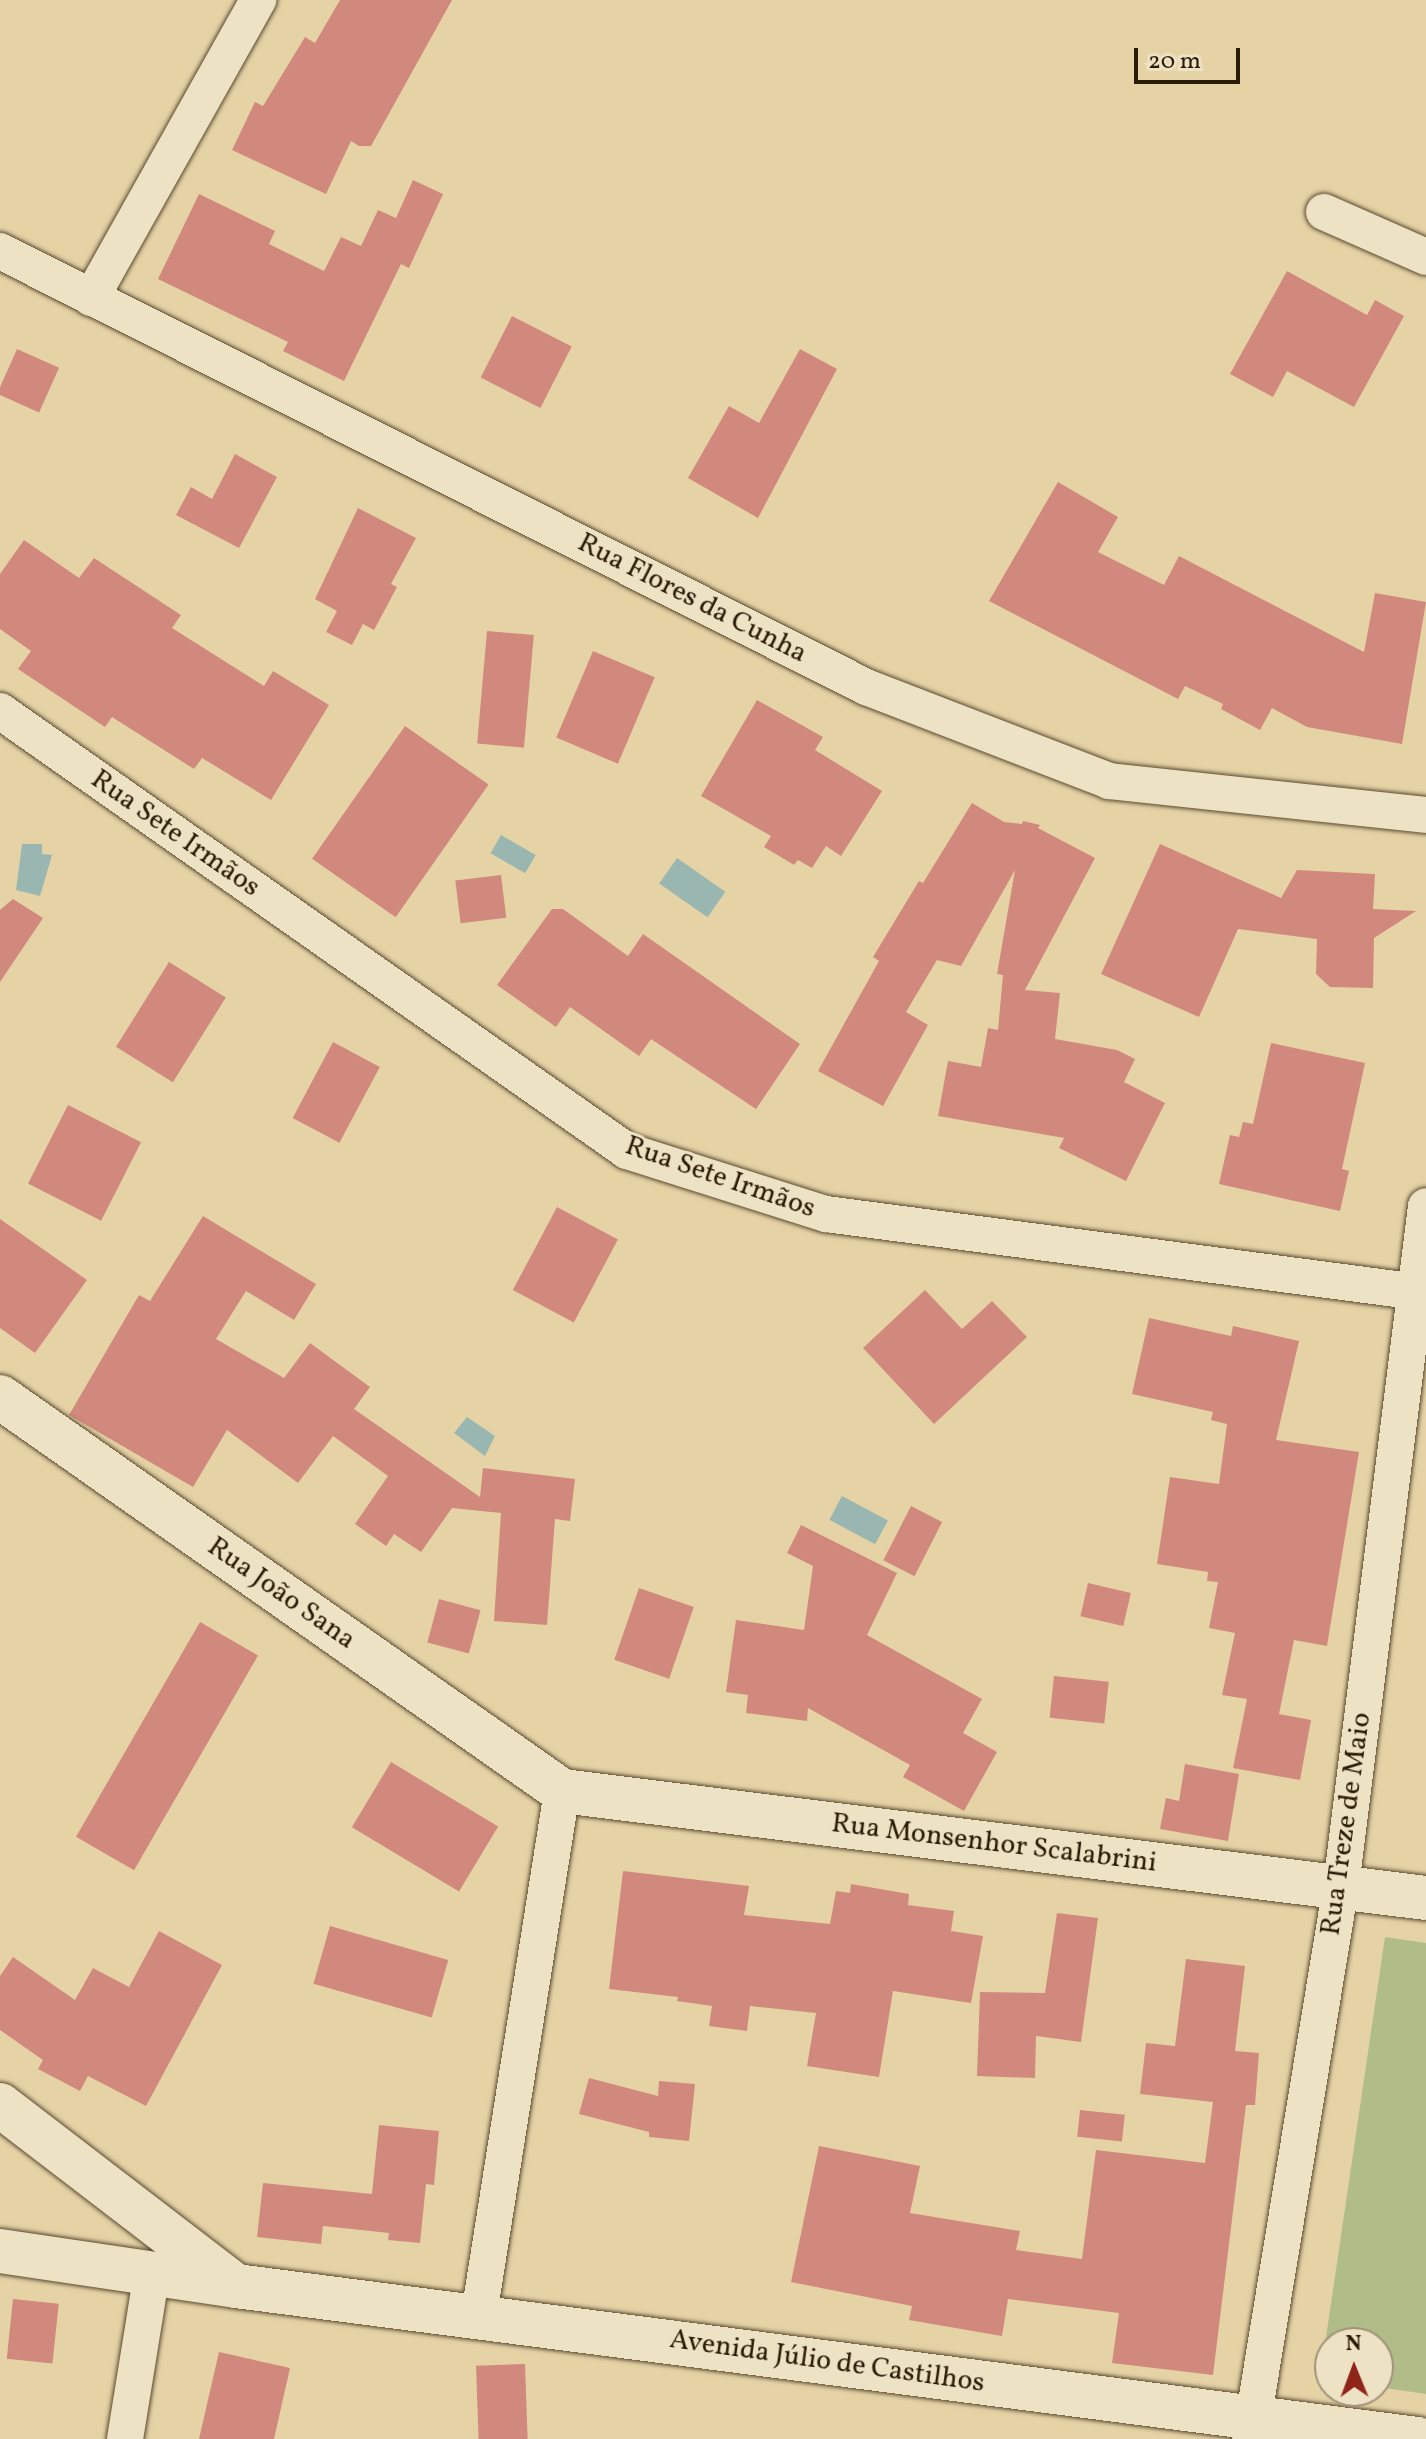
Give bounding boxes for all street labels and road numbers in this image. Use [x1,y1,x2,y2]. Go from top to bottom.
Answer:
street label: Rua Flores da Cunha [572,527,812,671]
street label: Rua Sete Irmãos [84,763,266,905]
street label: Rua Sete Irmãos [621,1130,819,1226]
street label: Rua João Sana [200,1531,362,1657]
street label: Rua Treze de Maio [1315,1710,1379,1938]
street label: Rua Monsenhor Scalabrini [829,1807,1159,1881]
street label: Avenida Júlio de Castilhos [667,2323,987,2401]

